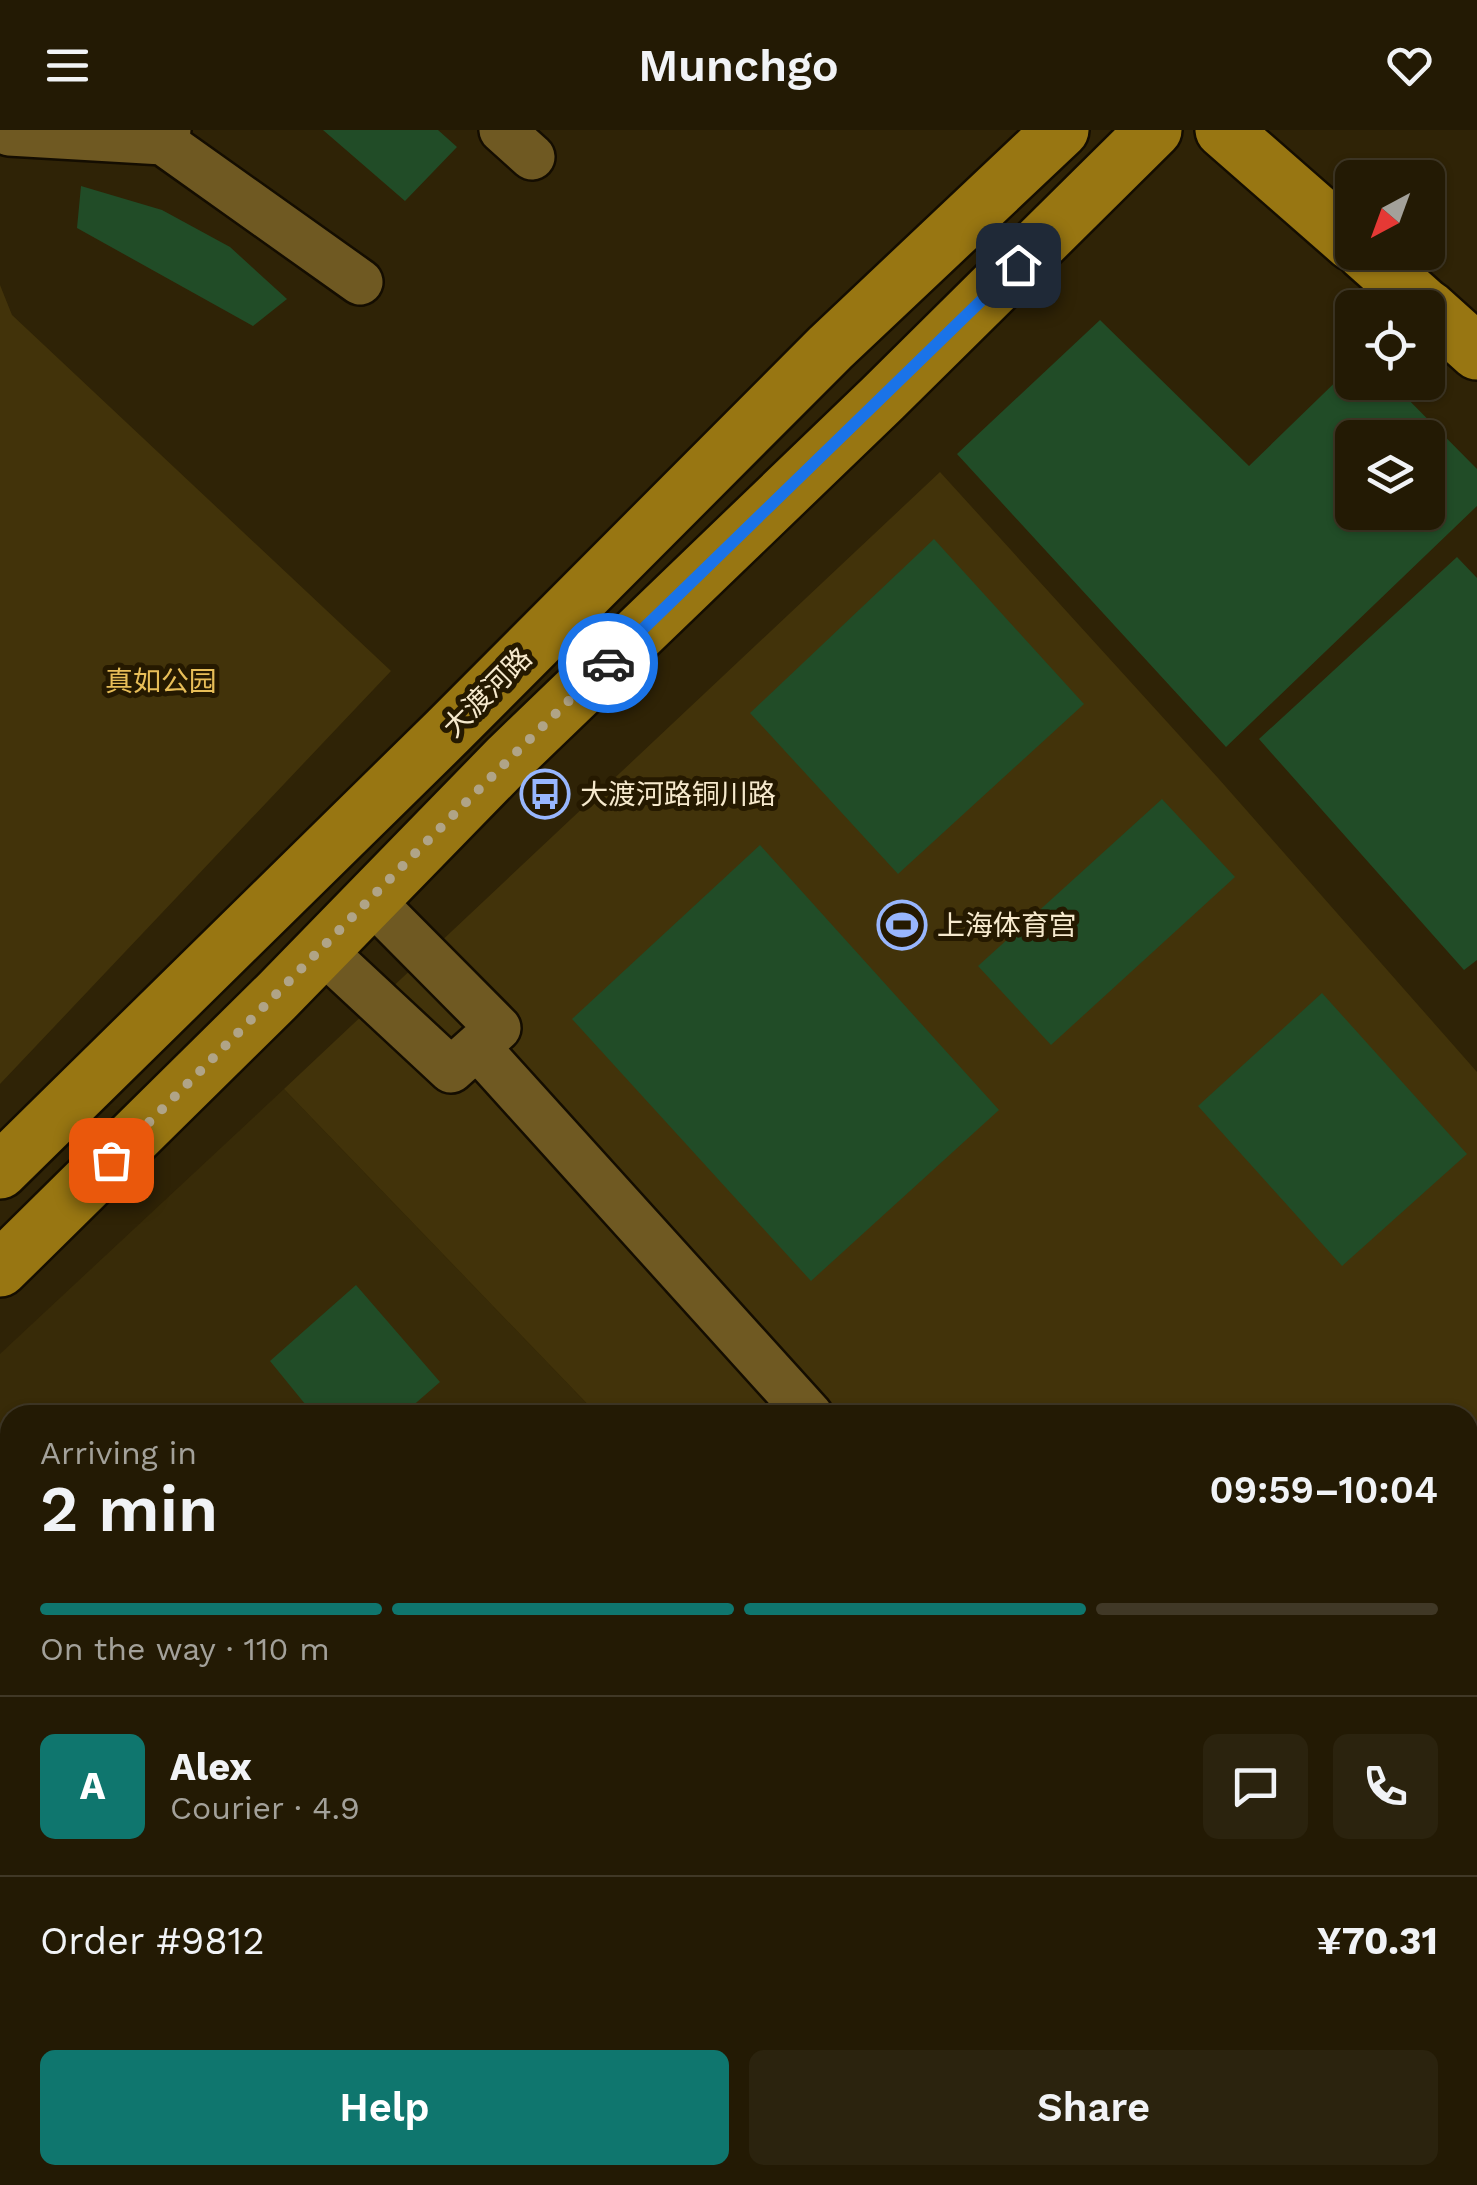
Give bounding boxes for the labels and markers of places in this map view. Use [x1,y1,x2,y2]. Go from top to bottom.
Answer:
pin [976,223,1061,308]
bus stop icon: 大渡河路铜川路 [519,768,571,820]
place label: 大渡河路铜川路 [580,778,776,811]
sports icon: 上海体育宫 [876,899,928,951]
place label: 上海体育宫 [937,909,1077,942]
pin [69,1118,154,1203]

